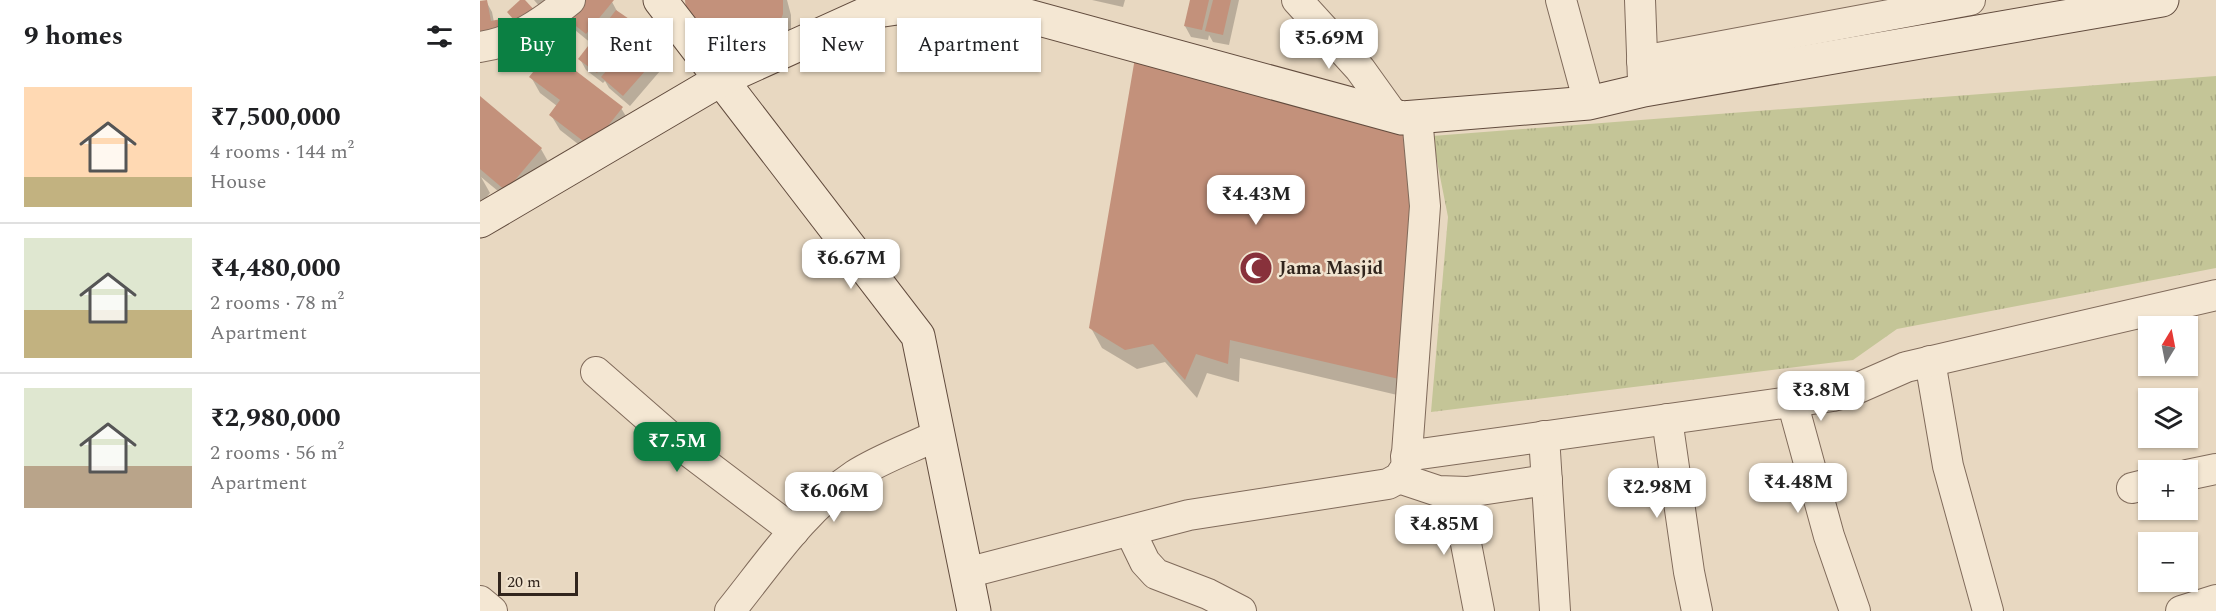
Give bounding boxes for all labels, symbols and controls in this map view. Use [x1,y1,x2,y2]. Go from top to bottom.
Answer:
text: 9 homes [24,16,123,56]
chip: Buy [498,18,576,72]
chip: Rent [588,18,673,72]
chip: Filters [685,18,788,72]
chip: New [800,18,885,72]
chip: Apartment [897,18,1041,72]
pin: ₹5.69M [1280,19,1378,70]
icon: filters [423,20,456,53]
text: ₹5.69M [1294,23,1364,53]
text: ₹7,500,000 [210,97,341,137]
icon: home [72,111,144,183]
text: 4 rooms · 144 m² [210,137,354,167]
text: House [210,167,267,197]
pin: ₹4.43M [1207,175,1305,226]
text: ₹4.43M [1221,179,1291,209]
pin: ₹6.67M [802,239,900,290]
text: ₹6.67M [816,243,886,273]
text: ₹4,480,000 [210,248,341,288]
mosque icon: Jama Masjid [1238,250,1274,286]
place label: Jama Masjid [1279,255,1384,282]
icon: home [72,262,144,334]
text: 2 rooms · 78 m² [210,288,344,318]
north arrow [2138,316,2198,376]
map controls [2138,316,2198,592]
text: Apartment [210,318,307,348]
pin: ₹3.8M [1779,371,1863,422]
text: ₹3.8M [1792,375,1850,405]
button: layers [2138,388,2198,448]
text: ₹2,980,000 [210,398,341,438]
icon: home [72,412,144,484]
pin: ₹7.5M [635,422,719,473]
text: ₹7.5M [648,426,706,456]
text: 2 rooms · 56 m² [210,438,344,468]
button: + [2138,460,2198,520]
pin: ₹4.48M [1749,463,1847,514]
text: ₹4.48M [1763,467,1833,497]
text: Apartment [210,468,307,498]
pin: ₹2.98M [1608,468,1706,519]
pin: ₹6.06M [785,472,883,523]
text: ₹2.98M [1622,472,1692,502]
text: ₹6.06M [799,476,869,506]
pin: ₹4.85M [1395,505,1493,556]
text: ₹4.85M [1409,509,1479,539]
button: − [2138,532,2198,592]
scale bar [498,569,578,596]
text: 20 m [507,570,541,594]

